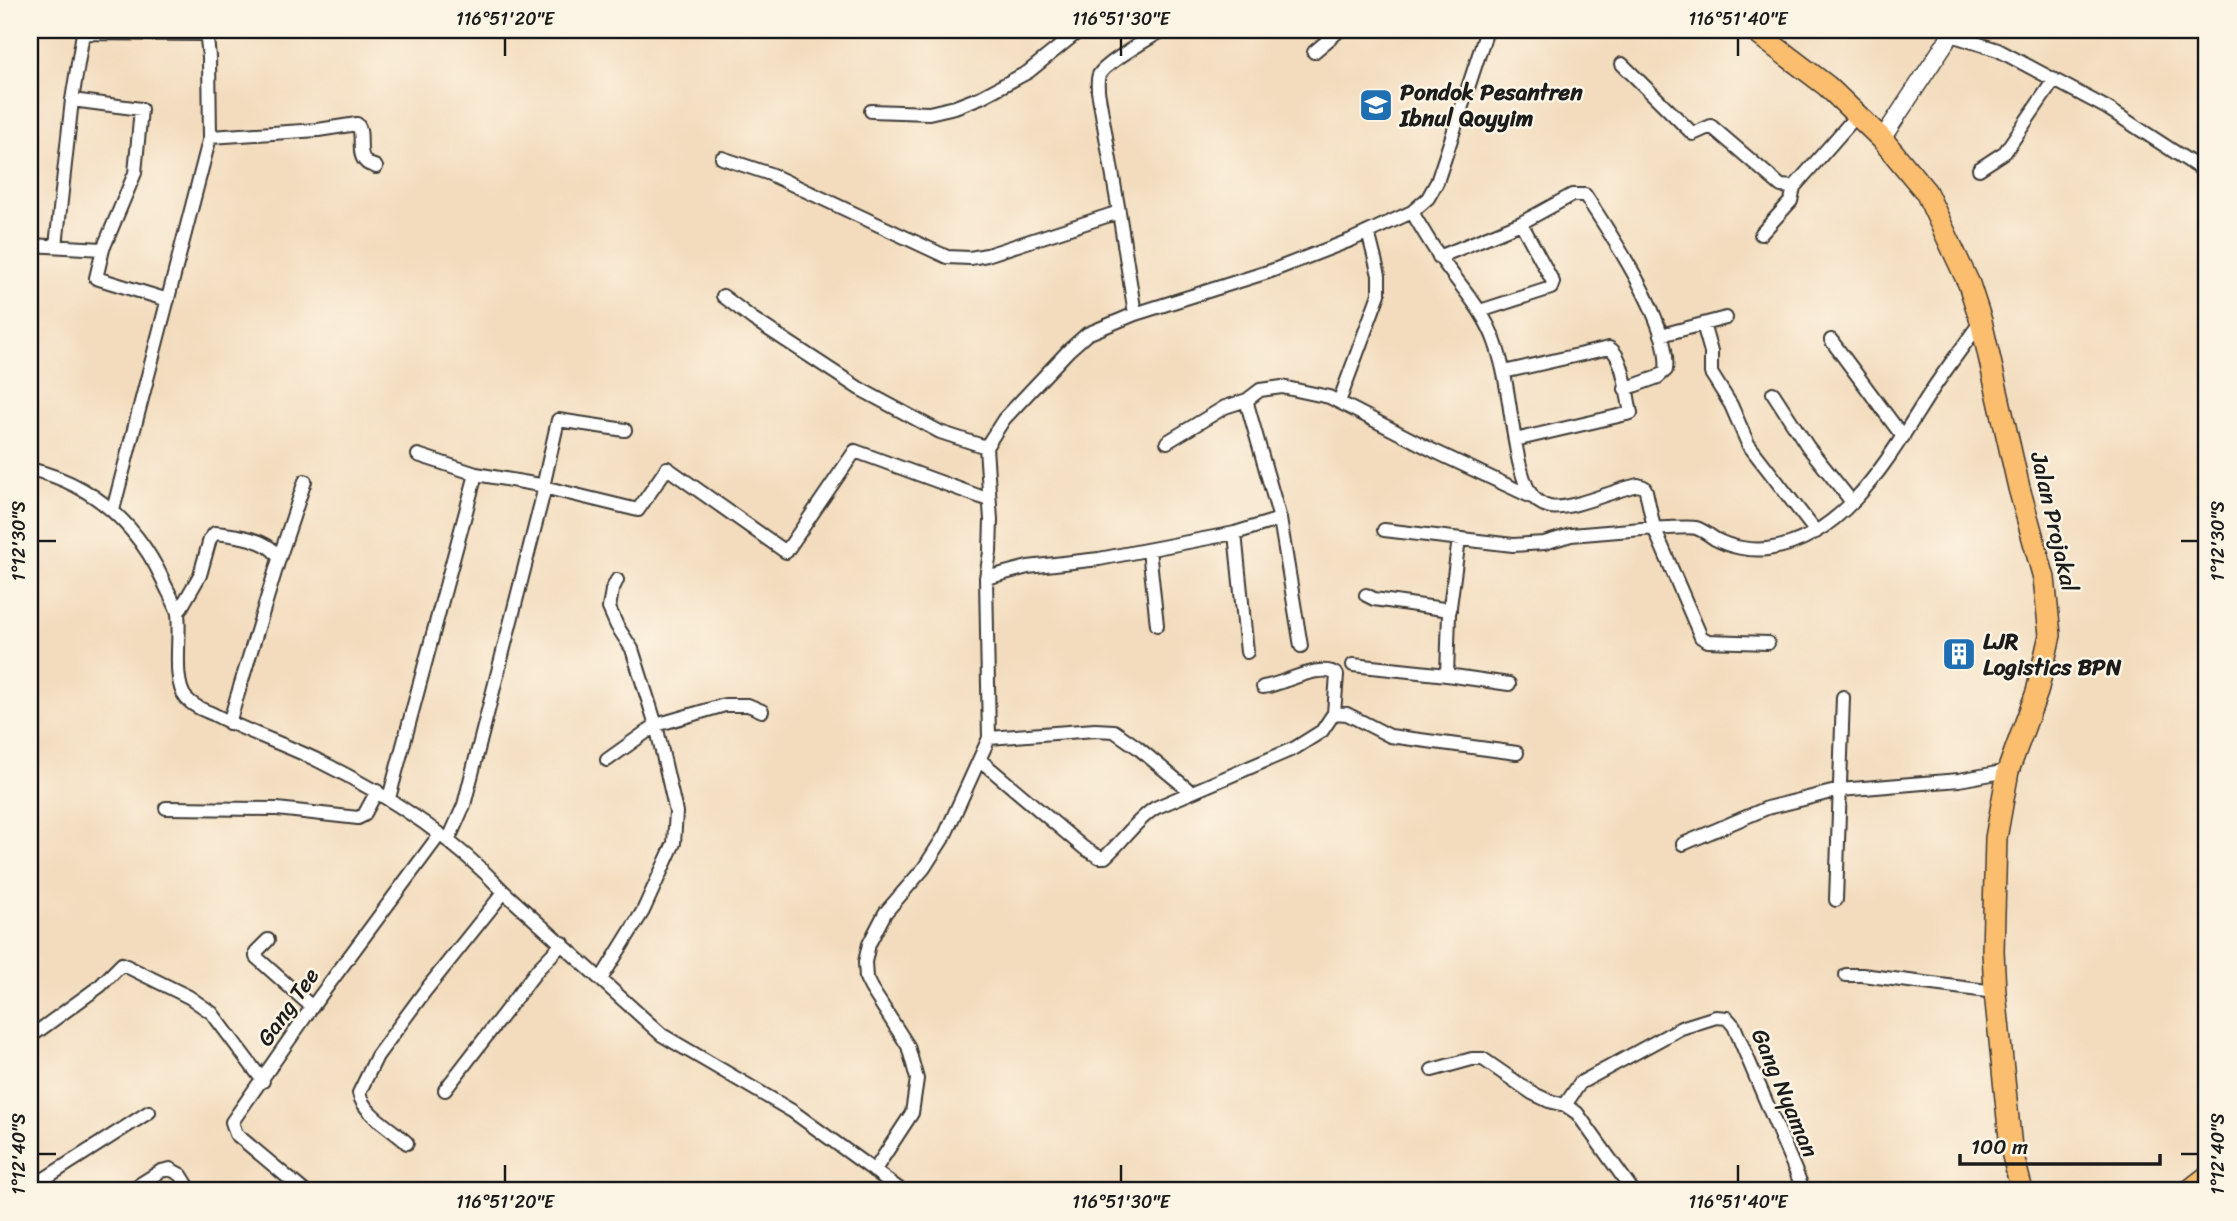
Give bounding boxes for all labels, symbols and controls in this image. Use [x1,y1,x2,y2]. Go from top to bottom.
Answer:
text: 116°51'20"E [456,3,555,35]
text: 116°51'30"E [1072,3,1171,35]
text: 116°51'40"E [1689,3,1788,35]
place label: Pondok Pesantren Ibnul Qoyyim [1399,72,1583,139]
school or university icon: Pondok Pesantren Ibnul Qoyyim [1357,86,1395,124]
street label: Jalan Projakal [2018,447,2090,596]
text: 1°12'30"S [3,501,35,581]
text: 1°12'30"S [2202,501,2234,581]
place label: LJR Logistics BPN [1983,621,2122,688]
building icon: LJR Logistics BPN [1940,635,1978,673]
street label: Gang Tee [246,959,330,1055]
street label: Gang Nyaman [1739,1022,1831,1164]
text: 1°12'40"S [3,1113,35,1195]
text: 1°12'40"S [2202,1113,2234,1195]
scale bar [1960,1123,2160,1167]
text: 100 m [1971,1128,2028,1166]
text: 116°51'20"E [456,1186,555,1218]
text: 116°51'30"E [1072,1186,1171,1218]
text: 116°51'40"E [1689,1186,1788,1218]

